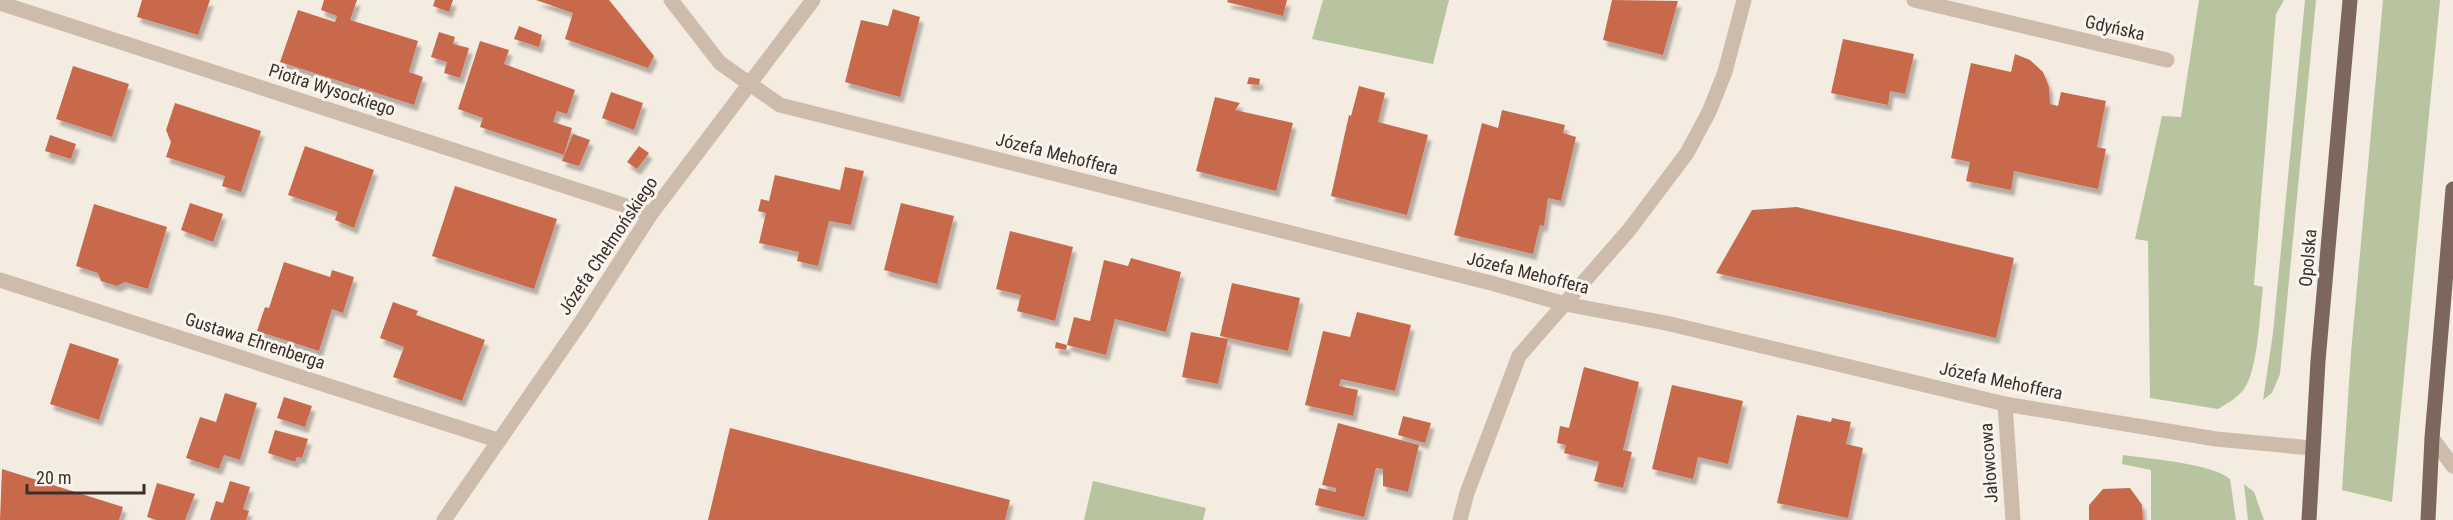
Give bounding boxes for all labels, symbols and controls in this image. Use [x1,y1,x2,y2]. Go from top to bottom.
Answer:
street label: Gdyńska [2083,10,2147,45]
street label: Piotra Wysockiego [266,59,398,120]
street label: Józefa Mehoffera [994,128,1120,179]
street label: Józefa Chełmońskiego [554,173,662,319]
street label: Opolska [2295,228,2320,288]
street label: Józefa Mehoffera [1465,247,1591,298]
street label: Gustawa Ehrenberga [182,308,328,373]
street label: Józefa Mehoffera [1938,357,2065,404]
street label: Jałowcowa [1975,422,2002,504]
scale bar [27,457,144,495]
text: 20 m [36,467,71,488]

